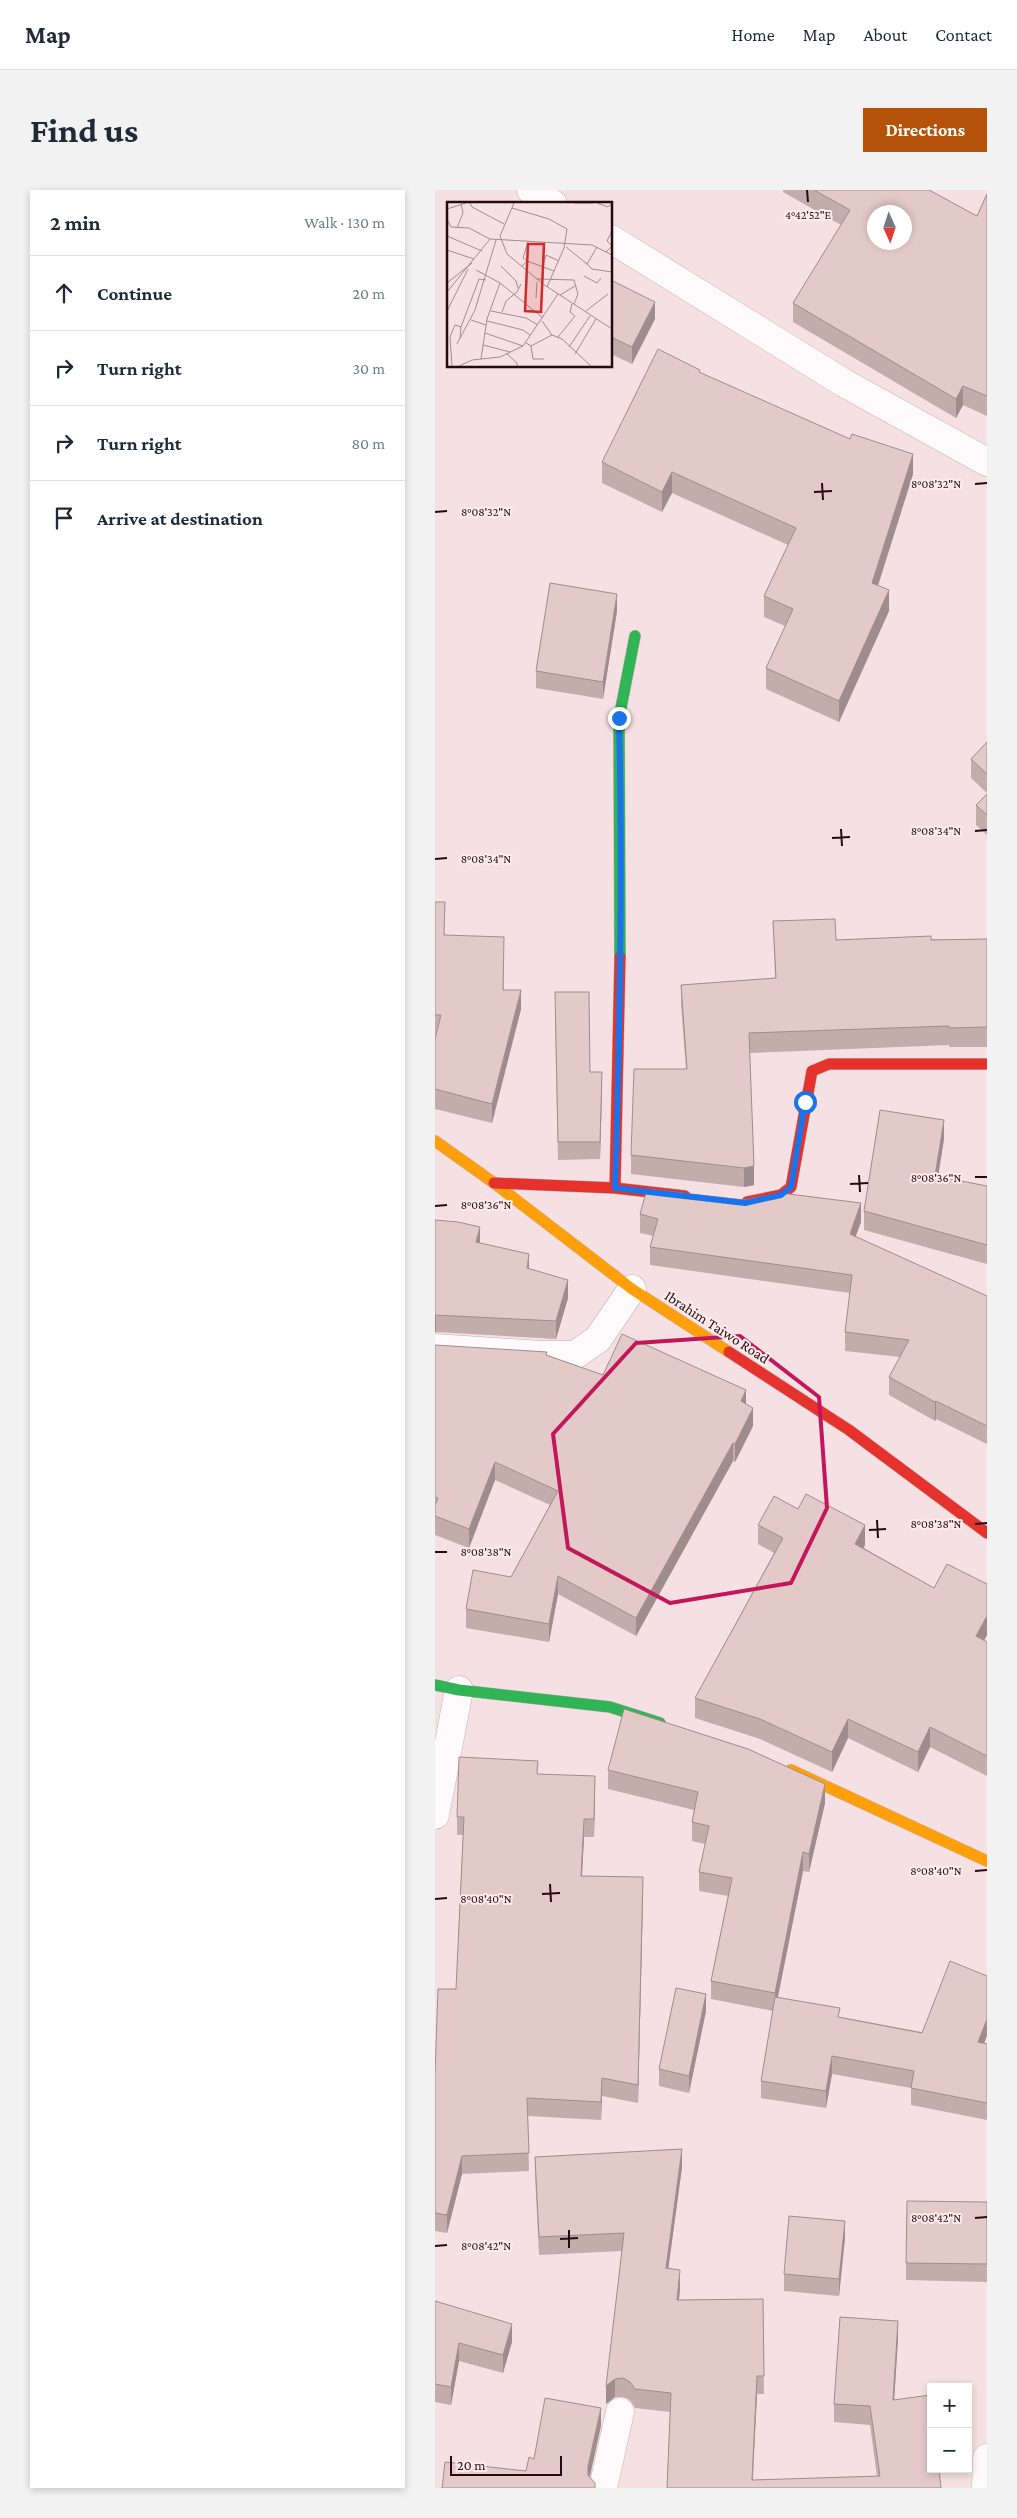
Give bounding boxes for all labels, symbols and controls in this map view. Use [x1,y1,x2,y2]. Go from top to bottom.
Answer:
text: Map [25,21,71,48]
text: Home [732,25,775,45]
text: Map [803,25,835,45]
text: About [863,25,907,45]
text: Contact [935,25,992,45]
button: Directions [863,108,987,152]
text: Find us [30,111,138,150]
inset map [447,202,613,368]
north arrow [867,205,912,250]
text: 4°42'52"E [785,208,832,222]
text: 2 min [50,211,101,235]
text: Walk · 130 m [304,214,385,231]
icon: ahead [50,279,78,307]
text: Continue [97,283,172,304]
text: 20 m [352,285,385,302]
icon: right [50,354,78,382]
text: Turn right [97,358,182,379]
text: 30 m [353,360,385,377]
icon: right [50,429,78,457]
text: Turn right [97,433,182,454]
text: 80 m [351,435,385,452]
text: 8°08'32"N [911,477,961,491]
icon: arrive [50,504,78,532]
text: 8°08'32"N [461,505,511,519]
text: Arrive at destination [97,508,263,529]
route end [608,707,631,730]
text: 8°08'34"N [911,824,961,838]
text: 8°08'34"N [461,852,511,866]
route start [794,1091,817,1114]
text: 8°08'36"N [911,1171,961,1185]
text: 8°08'36"N [461,1198,511,1212]
street label: Ibrahim Taiwo Road [662,1287,772,1367]
text: 8°08'38"N [911,1517,962,1531]
text: 8°08'38"N [461,1545,512,1559]
text: 8°08'40"N [910,1864,962,1878]
text: 8°08'40"N [460,1892,512,1906]
text: 8°08'42"N [911,2211,961,2225]
text: 8°08'42"N [461,2239,511,2253]
map controls [927,2383,972,2473]
button: + [927,2383,972,2428]
button: − [927,2428,972,2473]
scale bar [450,2453,563,2476]
text: 20 m [457,2457,485,2473]

